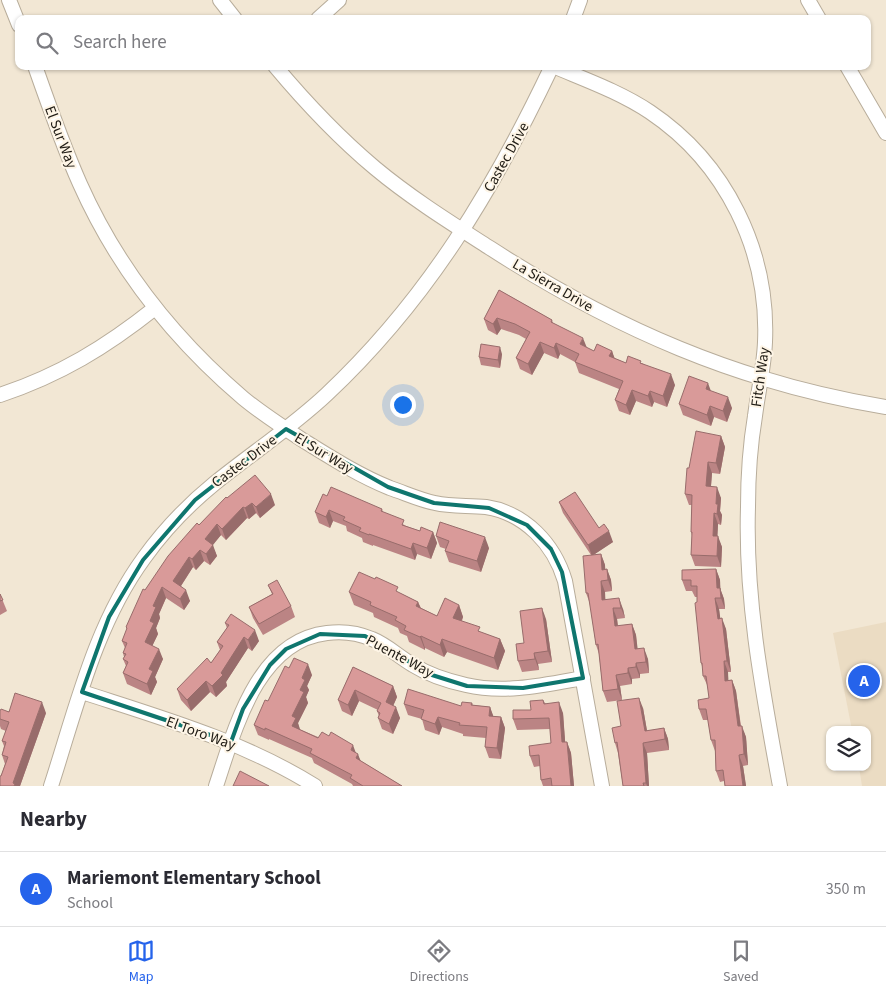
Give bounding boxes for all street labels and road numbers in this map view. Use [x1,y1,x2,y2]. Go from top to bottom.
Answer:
street label: El Sur Way [39,103,82,171]
street label: Castec Drive [479,119,534,196]
street label: La Sierra Drive [508,254,597,317]
street label: Fitch Way [746,346,775,408]
street label: El Sur Way [290,428,357,479]
street label: Castec Drive [207,430,281,493]
street label: Puente Way [362,630,437,683]
street label: El Toro Way [163,711,238,756]

